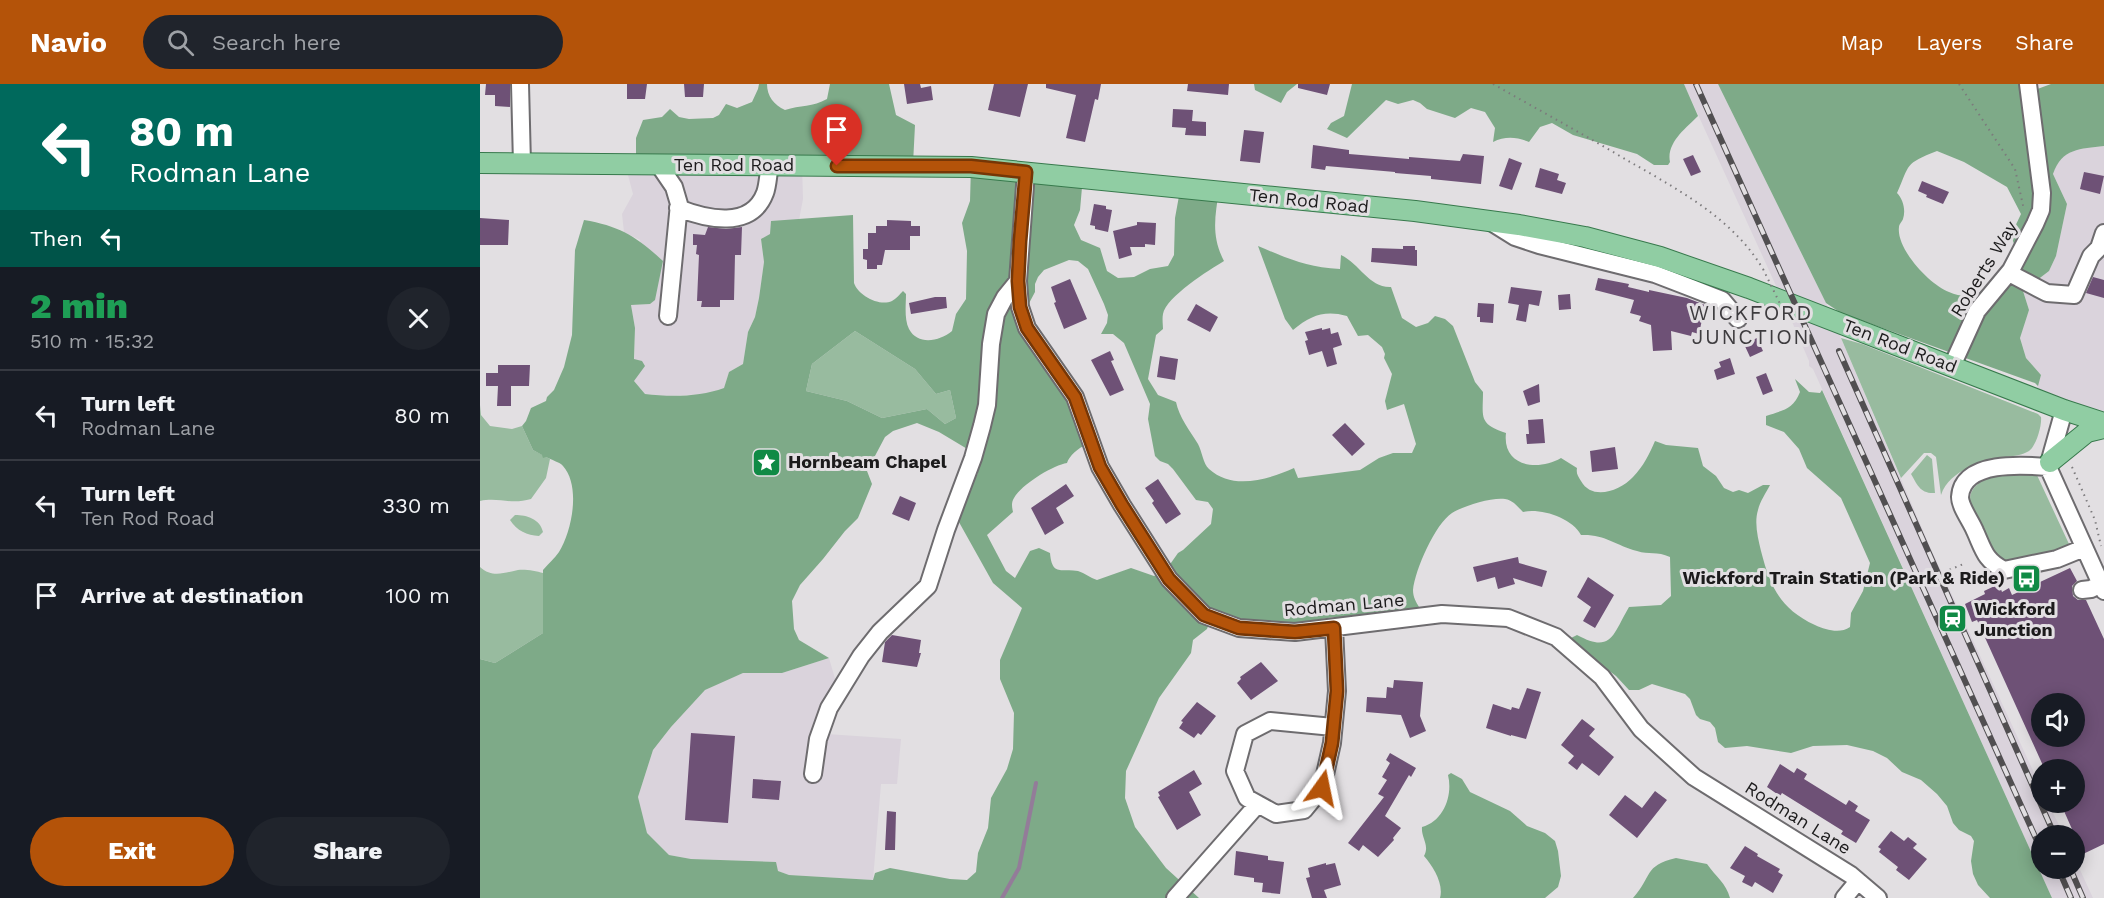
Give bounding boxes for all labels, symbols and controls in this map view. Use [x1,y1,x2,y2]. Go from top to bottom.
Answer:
search box [143,15,563,69]
text: Navio [30,26,107,59]
icon: search [164,26,197,59]
text: Search here [212,30,341,55]
text: Map [1840,30,1883,55]
text: Layers [1916,30,1982,55]
text: Share [2015,30,2074,55]
pin [811,104,862,166]
text: 80 m [129,107,234,156]
icon: left [30,108,108,186]
icon: arrive [820,113,853,146]
street label: Ten Rod Road [674,154,794,175]
text: Rodman Lane [129,157,310,189]
street label: Ten Rod Road [1248,184,1370,217]
street label: Roberts Way [1946,216,2022,321]
icon: left [95,222,128,255]
text: Then [30,226,83,251]
text: 2 min [30,285,128,327]
button: close [387,287,450,350]
district label: WICKFORD JUNCTION [1689,300,1813,349]
street label: Ten Rod Road [1840,314,1960,377]
text: 510 m · 15:32 [30,329,154,353]
text: Turn left [81,391,175,416]
icon: left [30,399,63,432]
text: 80 m [394,403,450,428]
text: Rodman Lane [81,416,215,440]
place icon: Hornbeam Chapel [751,446,783,478]
place label: Hornbeam Chapel [788,451,947,472]
text: Turn left [81,481,175,506]
icon: left [30,489,63,522]
text: 330 m [382,493,450,518]
text: Ten Rod Road [81,506,215,530]
bus stop icon: Wickford Train Station (Park & Ride) [2010,562,2042,594]
place label: Wickford Train Station (Park & Ride) [1683,567,2005,588]
icon: arrive [30,579,63,612]
text: Arrive at destination [81,583,304,608]
text: 100 m [386,583,450,608]
street label: Rodman Lane [1283,589,1405,620]
place label: Wickford Junction [1974,598,2056,640]
station icon: Wickford Junction [1937,603,1969,635]
map controls [2031,693,2085,879]
button: sound [2031,693,2085,747]
position arrow [1290,756,1354,820]
button: + [2031,759,2085,813]
street label: Rodman Lane [1741,777,1855,859]
button: Exit [30,817,234,886]
button: Share [246,817,450,886]
button: − [2031,825,2085,879]

